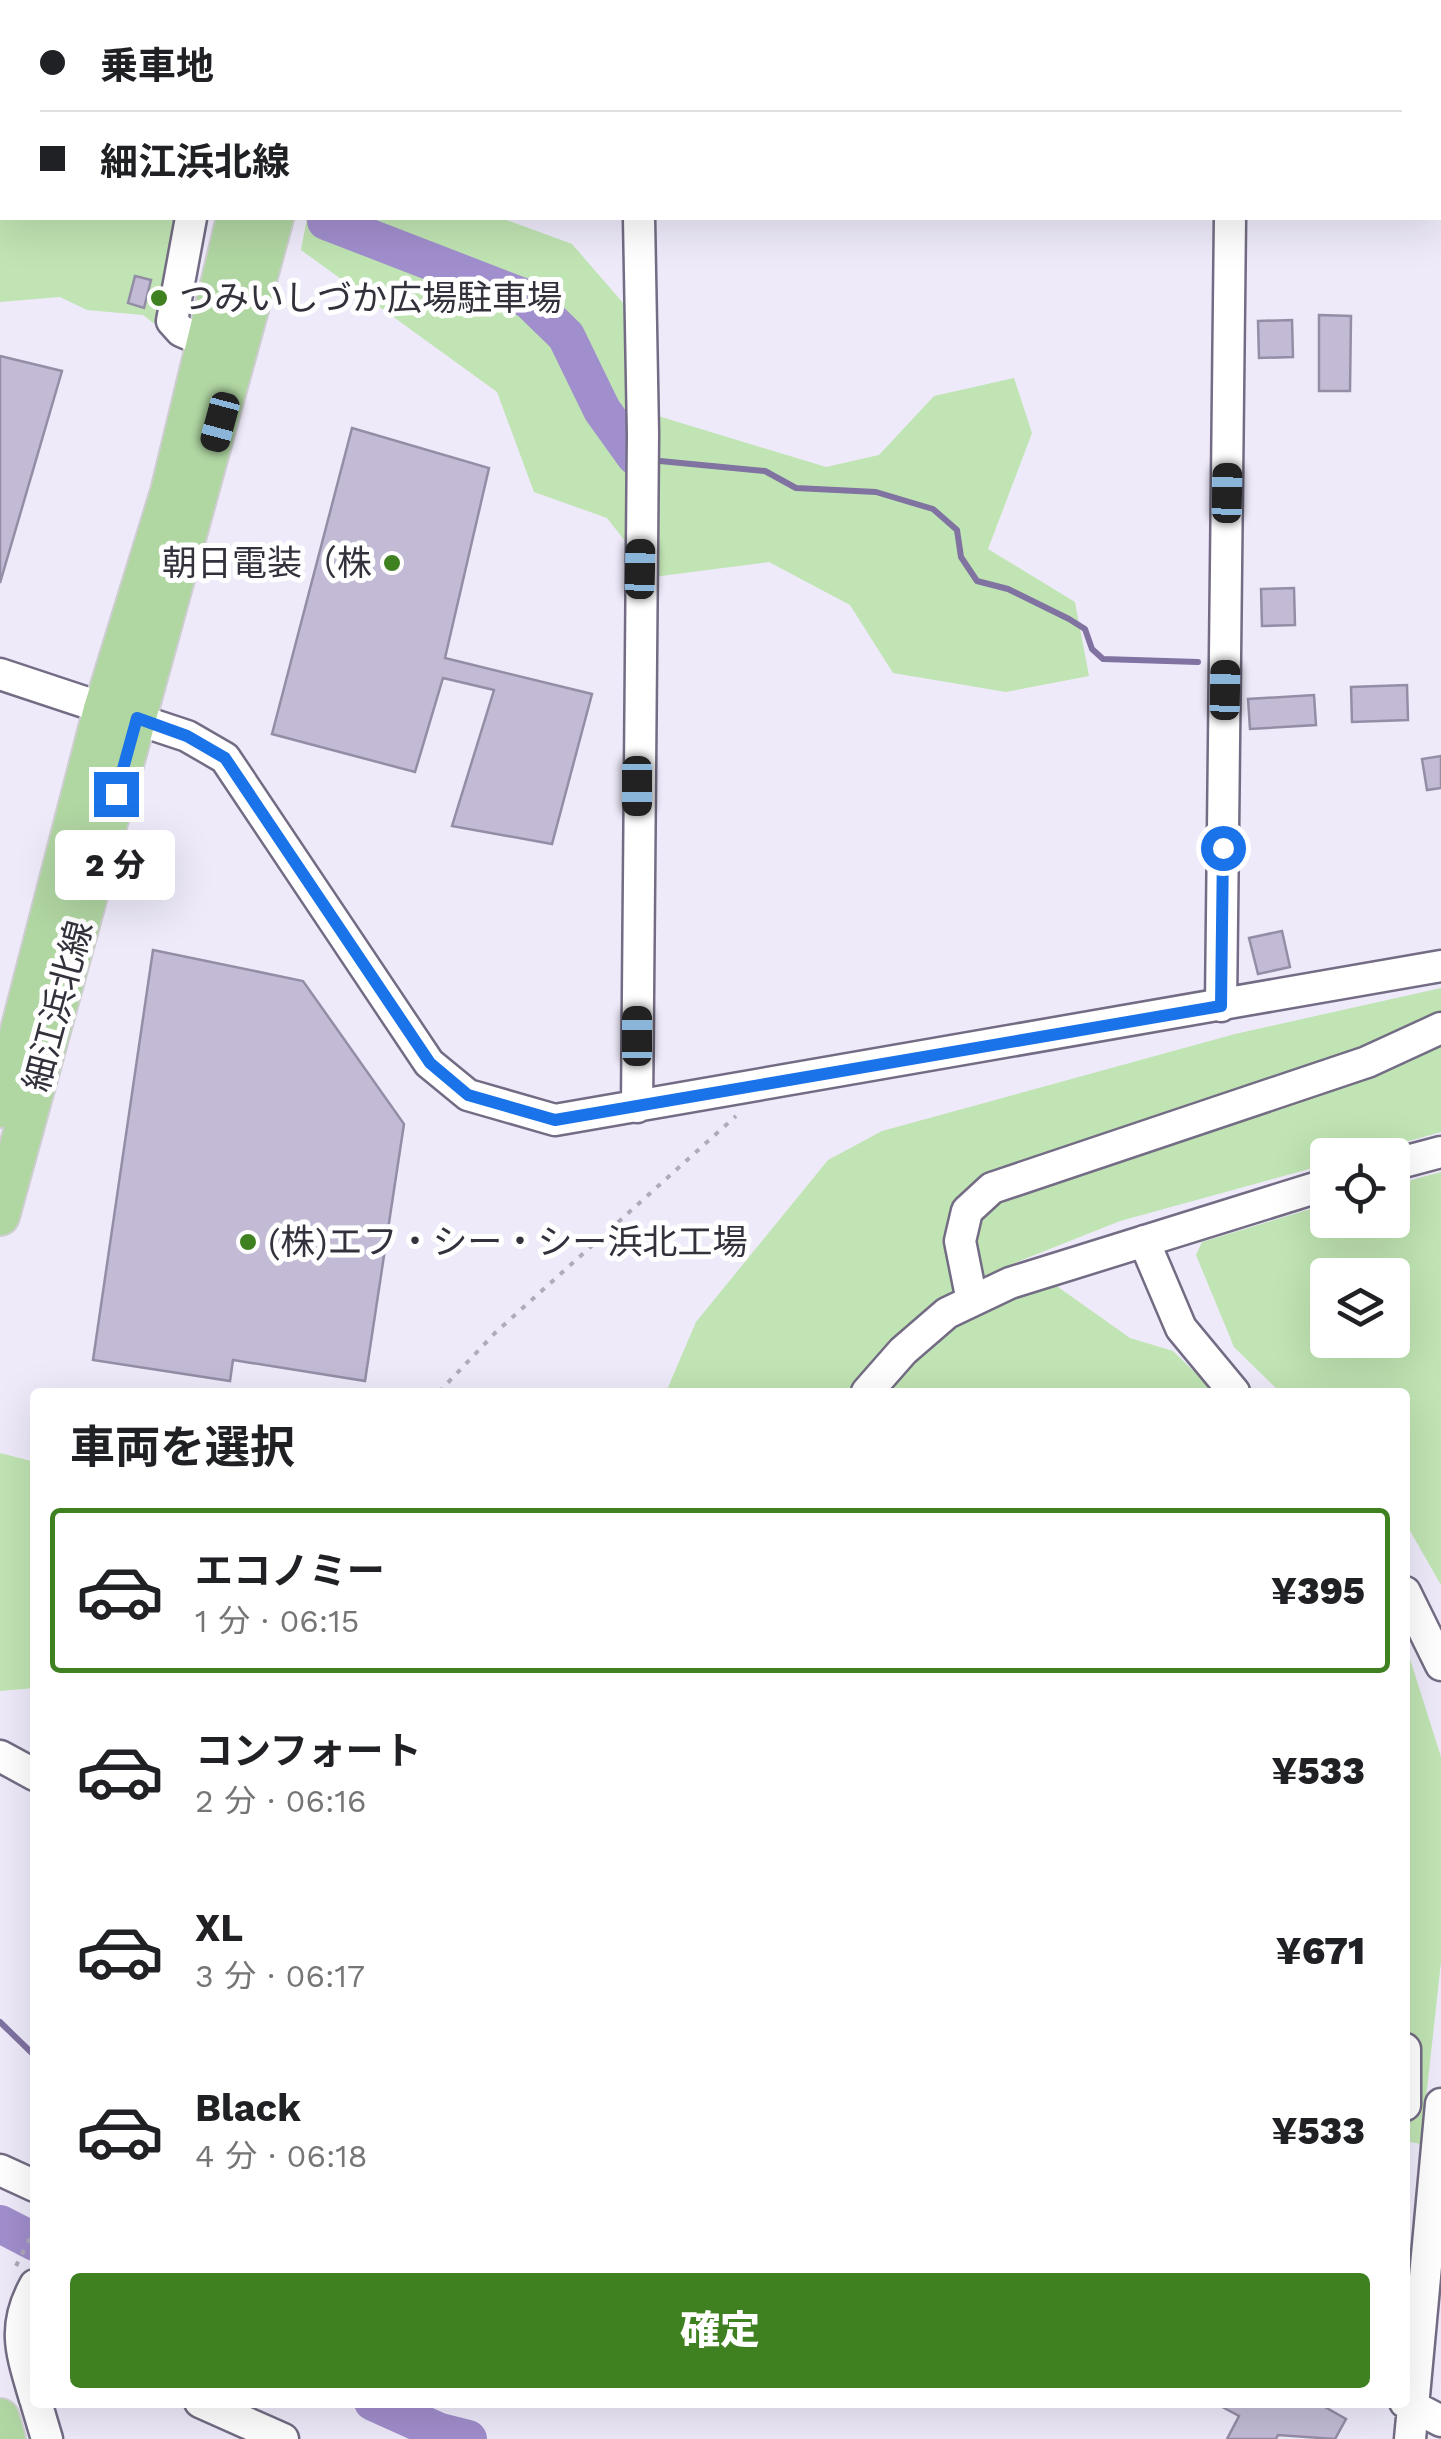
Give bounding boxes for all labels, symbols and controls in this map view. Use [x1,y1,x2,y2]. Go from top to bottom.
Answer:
text: 乗車地 [100,44,214,88]
text: 細江浜北線 [100,140,290,184]
place label: つみいしづか広場駐車場 [179,277,562,319]
marker: つみいしづか広場駐車場 [148,287,170,309]
car [198,389,242,455]
car [1211,463,1243,523]
car [624,539,656,599]
place label: 朝日電装（株 [162,542,372,584]
marker: 朝日電装（株 [381,552,403,574]
car [1209,660,1241,720]
car [622,756,652,816]
route end [94,772,139,817]
route start [1201,826,1246,871]
callout: 2 分 [56,829,176,899]
text: 2 分 [85,846,145,884]
street label: 細江浜北線 [15,916,101,1096]
car [622,1006,652,1066]
map controls [1310,1138,1410,1358]
button: locate [1310,1138,1410,1238]
place label: (株)エフ・シー・シー浜北工場 [268,1221,748,1263]
marker: (株)エフ・シー・シー浜北工場 [237,1231,259,1253]
button: layers [1310,1258,1410,1358]
text: 車両を選択 [70,1421,295,1474]
icon: car [75,1546,165,1636]
text: エコノミー [195,1549,385,1593]
text: ¥395 [1271,1569,1365,1613]
text: 1 分 · 06:15 [195,1602,359,1640]
icon: car [75,1726,165,1816]
text: コンフォート [195,1729,422,1773]
text: ¥533 [1272,1749,1365,1793]
text: 2 分 · 06:16 [195,1782,366,1820]
icon: car [75,1906,165,1996]
text: XL [195,1906,243,1950]
text: ¥671 [1276,1929,1365,1973]
text: 3 分 · 06:17 [195,1957,365,1995]
icon: car [75,2086,165,2176]
text: Black [195,2086,301,2130]
text: ¥533 [1272,2109,1365,2153]
text: 4 分 · 06:18 [195,2137,368,2175]
button: 確定 [70,2273,1370,2388]

